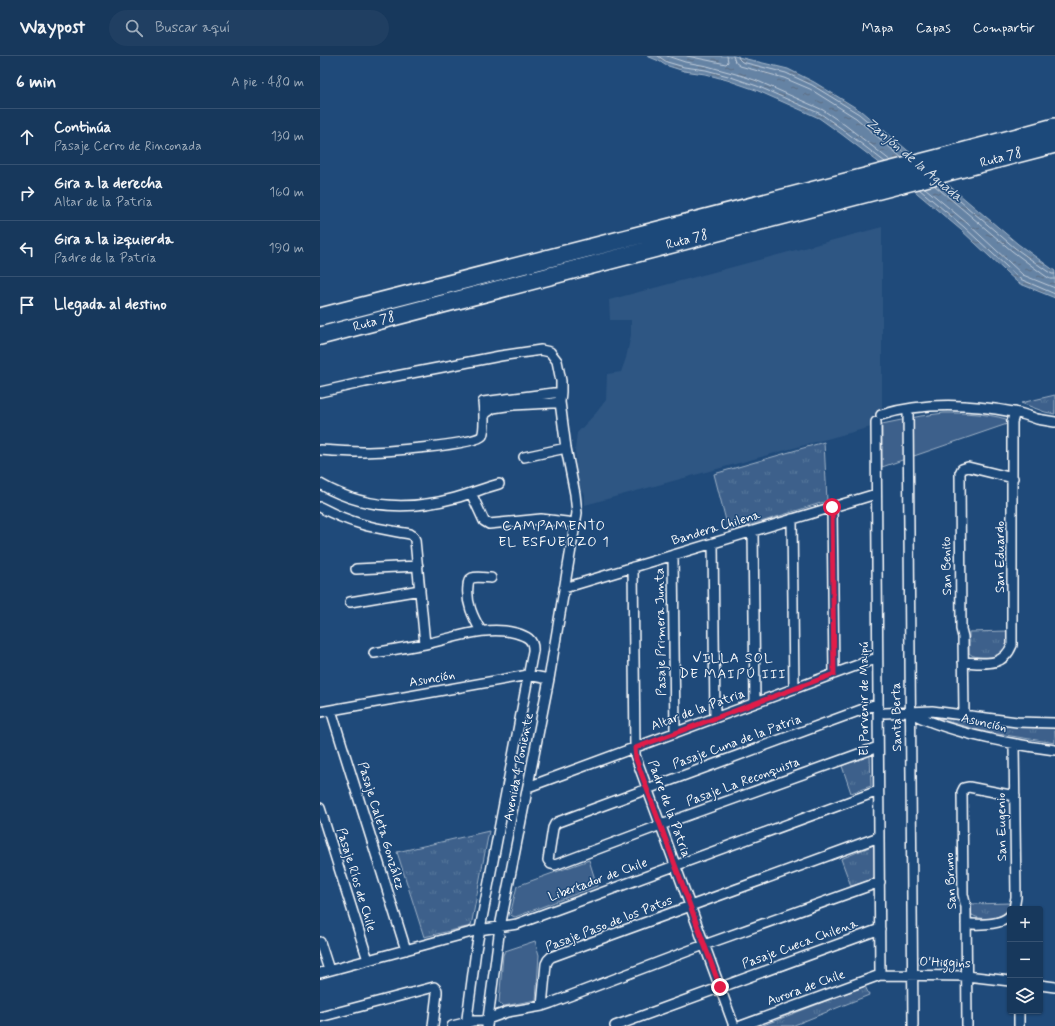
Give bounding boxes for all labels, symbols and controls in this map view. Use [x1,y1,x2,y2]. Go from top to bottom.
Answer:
search box [109,10,389,46]
text: Waypost [20,15,85,40]
icon: search [123,17,145,39]
text: Buscar aquí [155,18,230,38]
text: Mapa [862,19,894,37]
text: Capas [916,19,951,37]
text: Compartir [973,19,1035,37]
text: 6 min [16,71,56,93]
text: A pie · 480 m [231,74,304,91]
water label: Zanjón de la Aguada [861,114,967,207]
text: Continúa [54,118,111,138]
icon: ahead [16,126,38,148]
text: 130 m [271,128,304,145]
text: Pasaje Cerro de Rinconada [54,138,202,155]
street label: Ruta 78 [978,144,1024,172]
text: Gira a la derecha [54,174,163,194]
icon: right [16,182,38,204]
text: 160 m [269,184,304,201]
text: Altar de la Patria [54,194,153,211]
street label: Ruta 78 [664,226,710,254]
text: Gira a la izquierda [54,230,173,250]
icon: left [16,238,38,260]
text: 190 m [269,240,304,257]
text: Padre de la Patria [54,250,157,267]
icon: arrive [16,294,38,316]
text: Llegada al destino [54,295,167,315]
street label: Ruta 78 [351,308,397,336]
route start [823,498,841,516]
street label: Bandera Chilena [670,506,763,550]
district label: CAMPAMENTO EL ESFUERZO 1 [498,517,610,551]
street label: San Eduardo [992,521,1009,593]
street label: San Benito [938,536,956,596]
street label: Pasaje Primera Junta [651,568,671,696]
street label: El Porvenir de Maipú [856,642,873,756]
district label: VILLA SOL DE MAIPÚ III [679,649,787,683]
street label: Asunción [408,667,456,691]
street label: Santa Berta [888,682,906,752]
street label: Altar de la Patria [649,685,748,735]
street label: Asunción [959,709,1009,737]
street label: Avenida 4 Poniente [500,711,538,823]
street label: Pasaje Cuna de la Patria [670,711,804,773]
street label: Pasaje La Reconquista [684,753,802,810]
street label: Padre de la Patria [643,758,695,860]
street label: Pasaje Caleta González [353,760,409,892]
street label: San Eugenio [993,793,1011,861]
street label: Pasaje Ríos de Chile [332,826,380,934]
street label: San Bruno [941,852,961,910]
street label: Libertador de Chile [546,854,650,906]
street label: Pasaje Paso de los Patos [543,892,675,956]
map controls [1007,906,1043,1014]
button: + [1007,906,1043,942]
street label: Pasaje Cueca Chilena [740,915,860,973]
button: − [1007,942,1043,978]
street label: O'Higgins [919,954,971,974]
street label: Aurora de Chile [765,966,847,1010]
route end [711,978,729,996]
button: layers [1007,978,1043,1014]

